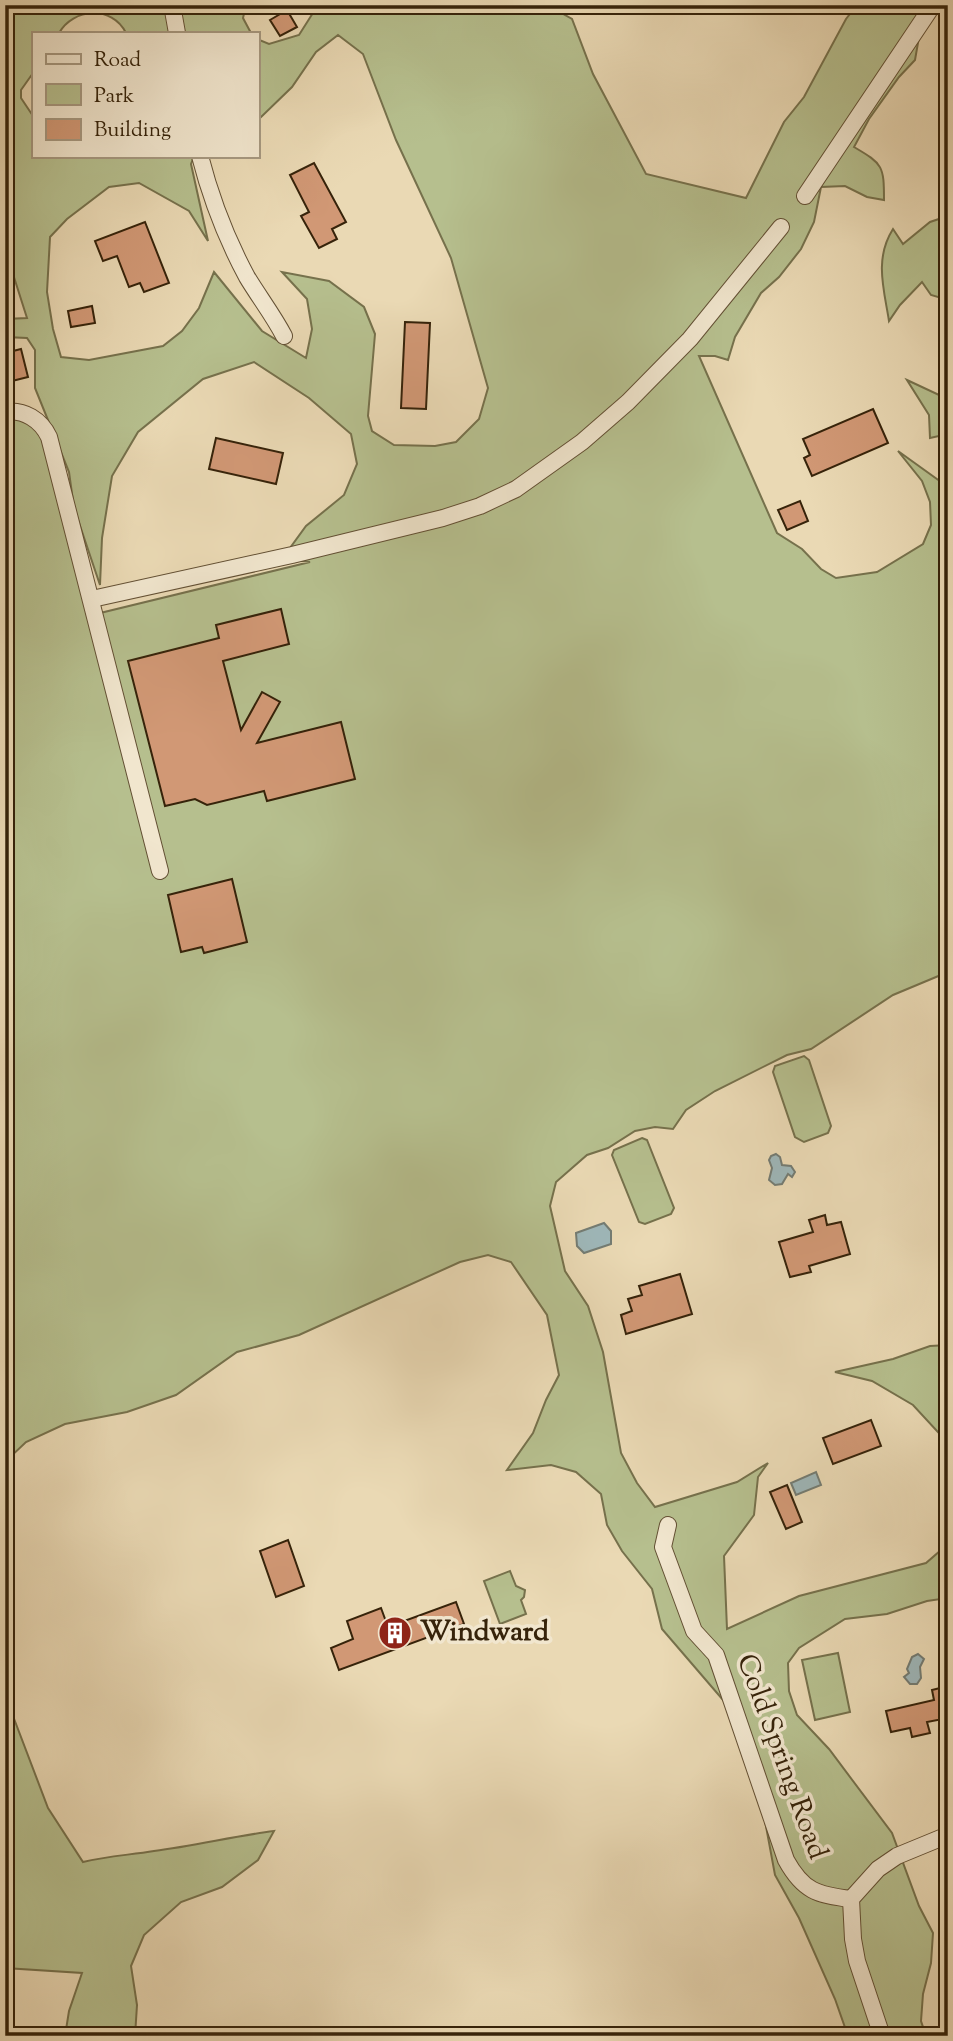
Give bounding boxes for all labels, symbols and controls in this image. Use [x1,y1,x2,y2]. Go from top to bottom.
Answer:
legend [32,32,259,158]
text: Road [94,46,141,76]
text: Park [94,82,135,112]
text: Building [94,116,171,146]
place label: Windward [420,1613,549,1653]
building icon: Windward [376,1614,414,1652]
street label: Cold Spring Road [725,1649,837,1865]

